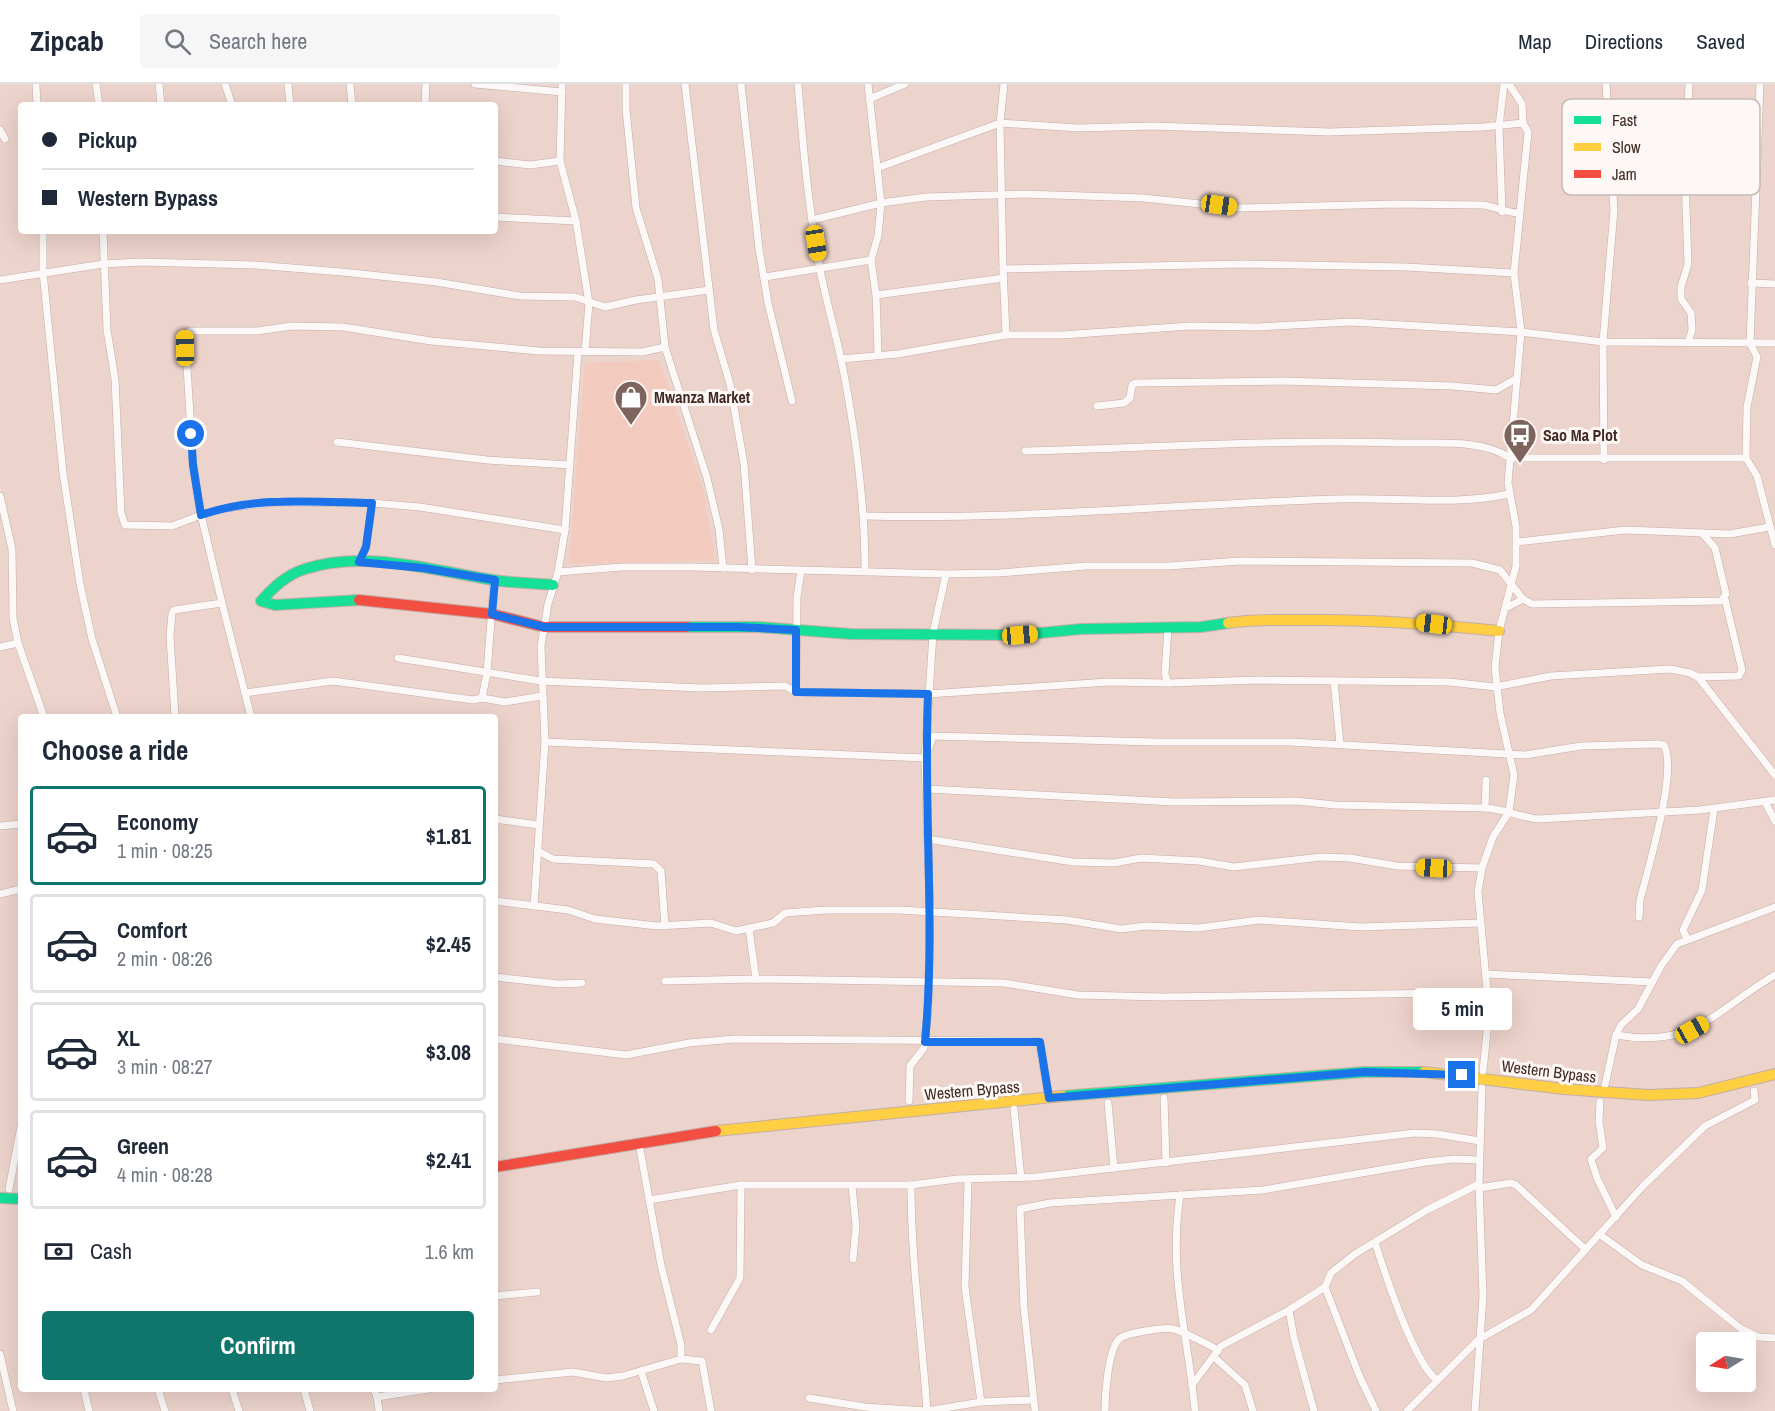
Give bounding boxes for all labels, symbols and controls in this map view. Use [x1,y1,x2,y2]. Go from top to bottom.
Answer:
search box [140,14,560,68]
text: Zipcab [30,22,104,60]
icon: search [161,25,194,58]
text: Search here [209,26,307,56]
text: Map [1518,27,1552,56]
text: Directions [1585,27,1663,56]
text: Saved [1696,27,1745,56]
legend [1562,99,1760,195]
text: Fast [1612,109,1637,131]
text: Pickup [78,125,137,155]
text: Slow [1612,136,1641,158]
text: Jam [1612,163,1637,185]
text: Western Bypass [78,183,218,213]
car [1200,194,1238,216]
car [804,224,828,262]
car [176,330,194,366]
shop icon: Mwanza Market [613,379,649,426]
place label: Mwanza Market [654,386,751,408]
bus stop icon: Sao Ma Plot [1502,417,1538,464]
route start [177,420,204,447]
place label: Sao Ma Plot [1543,424,1618,446]
car [1415,613,1453,635]
car [1001,624,1039,646]
text: Choose a ride [42,732,188,768]
text: Economy [117,807,198,837]
icon: car [45,809,99,863]
text: $1.81 [426,821,471,851]
text: 1 min · 08:25 [117,837,213,864]
car [1416,858,1452,878]
text: Comfort [117,915,187,945]
icon: car [45,917,99,971]
text: $2.45 [426,929,471,959]
text: 2 min · 08:26 [117,945,213,972]
callout: 5 min [1412,988,1512,1030]
text: 5 min [1441,995,1484,1022]
car [1672,1013,1712,1047]
text: XL [117,1023,140,1053]
icon: car [45,1025,99,1079]
text: $3.08 [426,1037,471,1067]
text: 3 min · 08:27 [117,1053,213,1080]
street label: Western Bypass [1500,1054,1598,1088]
route end [1448,1061,1475,1088]
street label: Western Bypass [924,1075,1020,1105]
text: Green [117,1131,169,1161]
icon: car [45,1133,99,1187]
text: $2.41 [426,1145,471,1175]
text: 4 min · 08:28 [117,1161,213,1188]
icon: cash [42,1235,75,1268]
text: Cash [90,1236,132,1266]
text: 1.6 km [425,1238,474,1265]
button: Confirm [42,1311,474,1380]
north arrow [1696,1332,1756,1392]
map controls [1696,1332,1756,1392]

